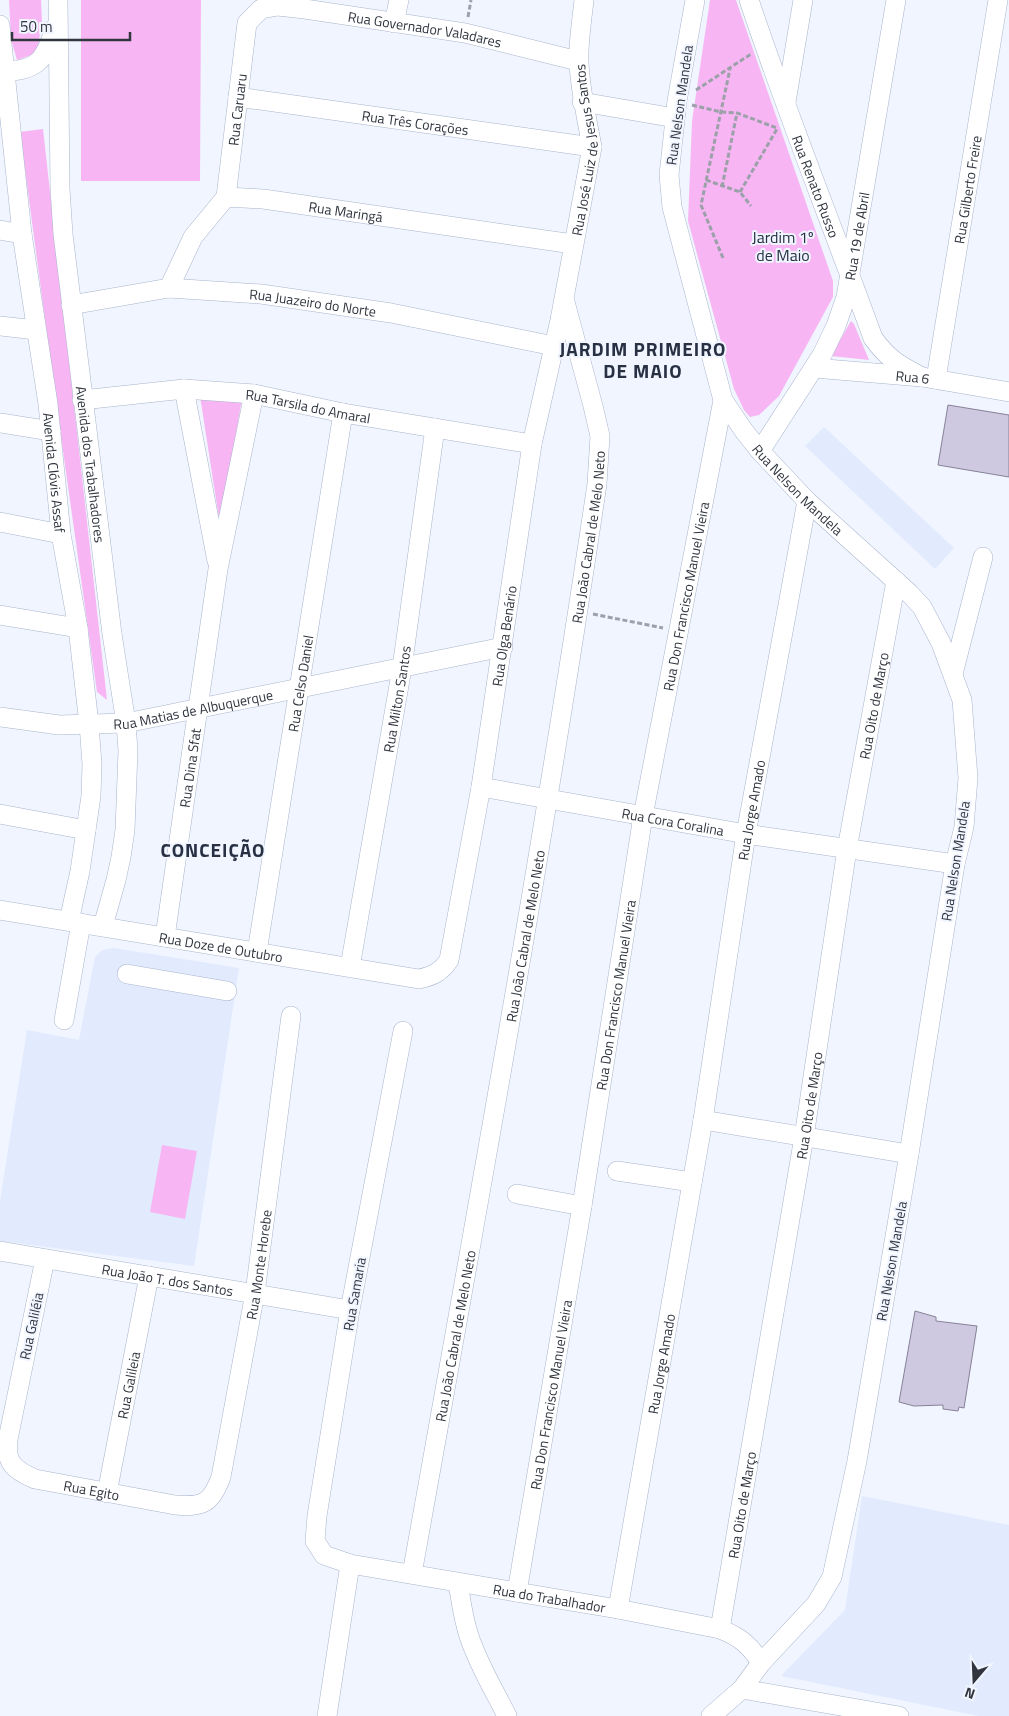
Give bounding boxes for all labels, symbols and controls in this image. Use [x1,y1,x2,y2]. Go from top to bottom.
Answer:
street label: Rua Governador Valadares [347,5,504,52]
scale bar [12,10,130,42]
text: 50 m [20,15,53,38]
street label: Rua Nelson Mandela [660,43,698,167]
street label: Rua José Luiz de Jesus Santos [565,63,603,237]
street label: Rua Caruaru [222,72,251,147]
street label: Rua Três Corações [361,104,470,140]
street label: Rua Renato Russo [787,132,845,241]
street label: Rua Gilberto Freire [948,134,986,245]
street label: Rua 19 de Abril [838,190,874,282]
street label: Rua Maringá [307,195,384,227]
district label: Jardim 1º de Maio [752,225,814,267]
street label: Rua Juazeiro do Norte [249,283,378,321]
district label: JARDIM PRIMEIRO DE MAIO [560,334,726,385]
street label: Rua 6 [895,364,931,389]
street label: Rua Tarsila do Amaral [245,383,372,428]
street label: Avenida dos Trabalhadores [71,385,111,544]
street label: Avenida Clóvis Assaf [38,412,71,534]
street label: Rua Nelson Mandela [748,439,848,540]
street label: Rua João Cabral de Melo Neto [565,450,610,625]
street label: Rua Don Francisco Manuel Vieira [657,500,714,693]
street label: Rua Olga Benário [486,584,521,688]
street label: Rua Celso Daniel [282,633,318,733]
street label: Rua Milton Santos [377,644,415,754]
street label: Rua Oito de Março [853,650,893,761]
street label: Rua Matias de Albuquerque [113,683,275,734]
street label: Rua Dina Sfat [173,727,205,809]
street label: Rua Jorge Amado [732,758,770,862]
street label: Rua Nelson Mandela [935,799,975,923]
street label: Rua Cora Coralina [620,802,726,840]
district label: CONCEIÇÃO [161,835,266,864]
street label: Rua João Cabral de Melo Neto [500,848,550,1023]
street label: Rua Don Francisco Manuel Vieira [590,898,640,1092]
street label: Rua Doze de Outubro [158,926,284,967]
street label: Rua Oito de Março [790,1050,827,1161]
street label: Rua Nelson Mandela [870,1199,912,1323]
street label: Rua Monte Horebe [240,1208,276,1321]
street label: Rua João Cabral de Melo Neto [429,1248,480,1423]
street label: Rua Samaria [337,1256,371,1332]
street label: Rua João T. dos Santos [100,1258,235,1301]
street label: Rua Galiléia [14,1290,48,1362]
street label: Rua Don Francisco Manuel Vieira [524,1298,577,1491]
street label: Rua Jorge Amado [642,1312,680,1416]
street label: Rua Galileia [111,1349,145,1421]
street label: Rua Oito de Março [722,1450,761,1560]
street label: Rua Egito [62,1474,121,1505]
street label: Rua do Trabalhador [491,1578,607,1617]
north arrow [949,1656,999,1706]
text: N [962,1682,978,1705]

